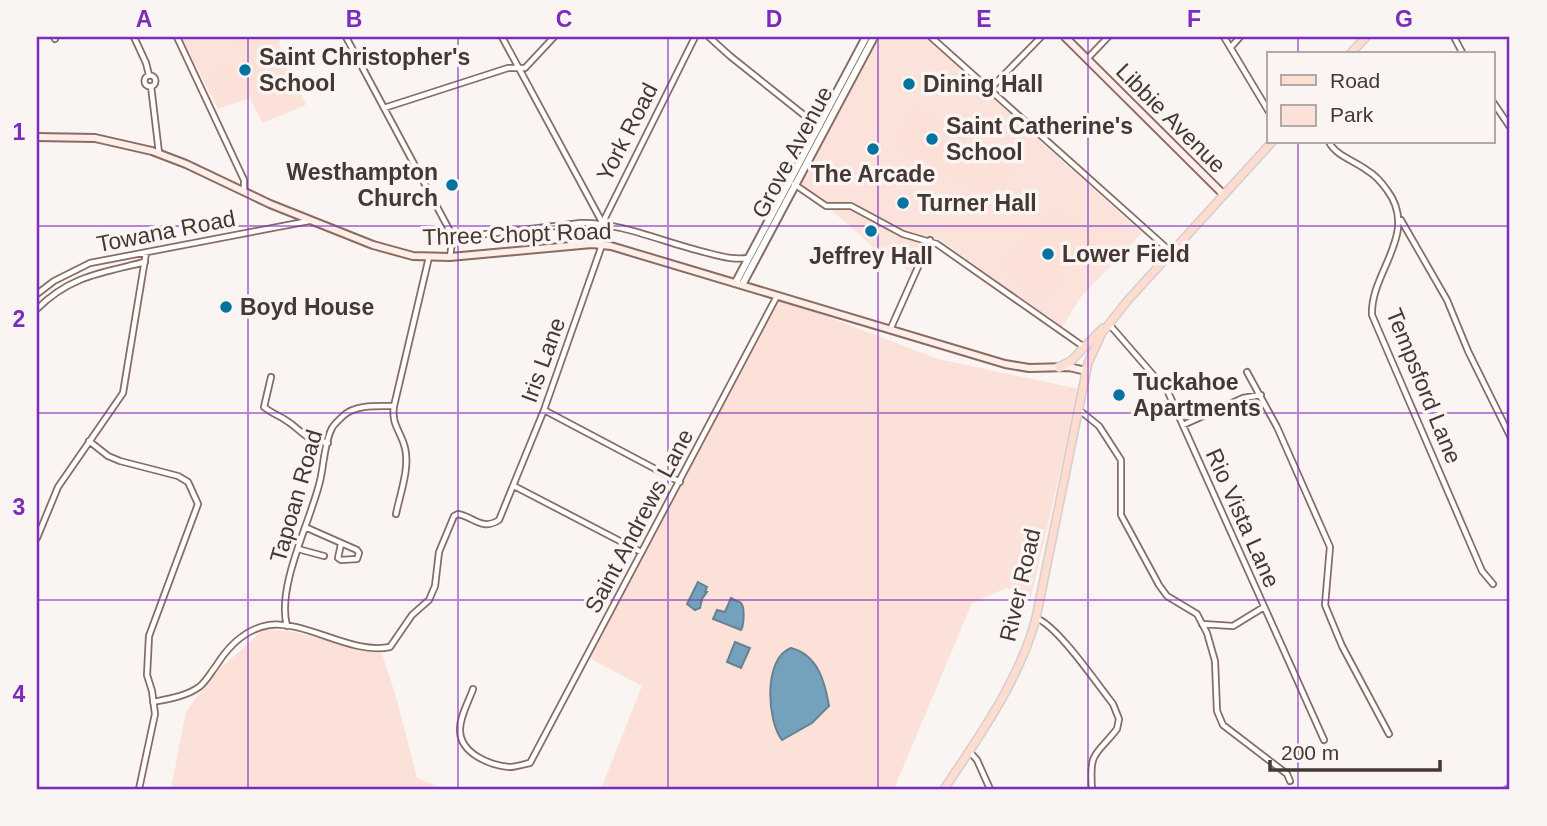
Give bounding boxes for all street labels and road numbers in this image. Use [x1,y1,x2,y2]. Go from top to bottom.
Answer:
street label: Libbie Avenue [1111,58,1231,178]
street label: York Road [591,79,663,185]
street label: Grove Avenue [746,82,838,222]
street label: Towana Road [94,205,238,257]
street label: Three Chopt Road [422,218,612,250]
street label: Tempsford Lane [1381,305,1467,467]
street label: Iris Lane [516,314,570,406]
street label: Saint Andrews Lane [579,425,699,617]
street label: Tapoan Road [265,427,327,565]
street label: Rio Vista Lane [1201,445,1285,591]
street label: River Road [994,526,1046,644]

